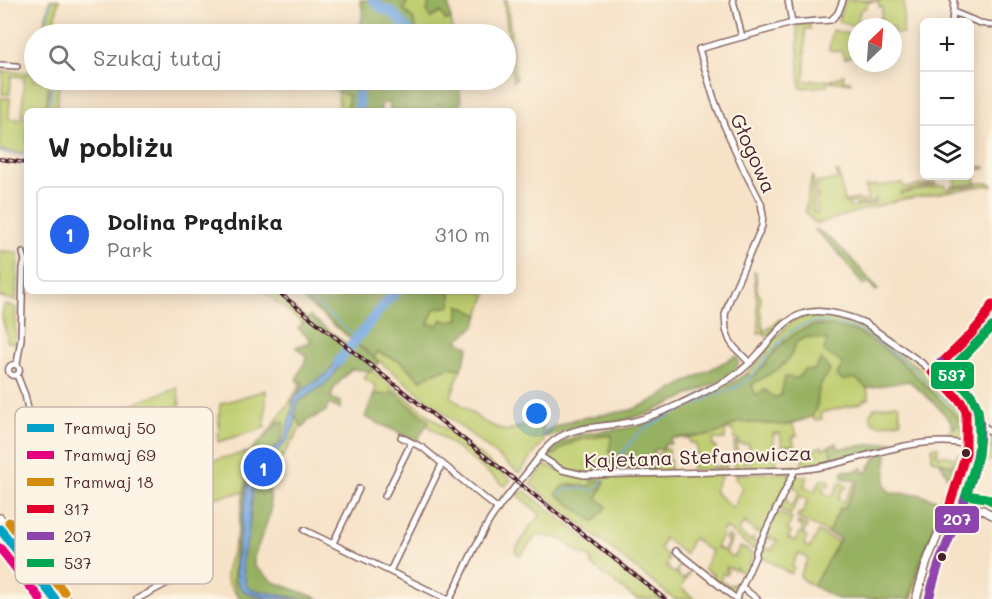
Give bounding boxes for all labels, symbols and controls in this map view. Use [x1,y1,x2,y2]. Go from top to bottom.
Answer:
north arrow [848,18,902,72]
map controls [920,18,974,180]
button: + [920,18,974,72]
search box [24,24,516,90]
icon: search [45,41,78,74]
text: Szukaj tutaj [93,43,222,72]
button: − [920,72,974,126]
street label: Głogowa [725,109,783,197]
button: layers [920,126,974,180]
text: W pobliżu [48,130,174,164]
text: Dolina Prądnika [107,207,283,236]
text: 1 [65,221,74,247]
text: 310 m [435,221,490,247]
text: Park [107,236,152,262]
line badge: 537 [930,361,975,390]
text: 537 [938,364,966,385]
your location [522,399,551,428]
legend [15,407,213,584]
text: Tramwaj 50 [64,417,156,438]
street label: Kajetana Stefanowicza [584,439,812,473]
text: Tramwaj 69 [64,444,156,465]
pin: 1 [244,444,282,490]
unlabelled marker [960,447,972,459]
text: Tramwaj 18 [64,471,154,492]
text: 317 [64,498,90,519]
line badge: 207 [934,505,980,534]
text: 207 [943,508,971,529]
text: 207 [64,525,92,546]
unlabelled marker [936,551,948,563]
text: 537 [64,552,92,573]

